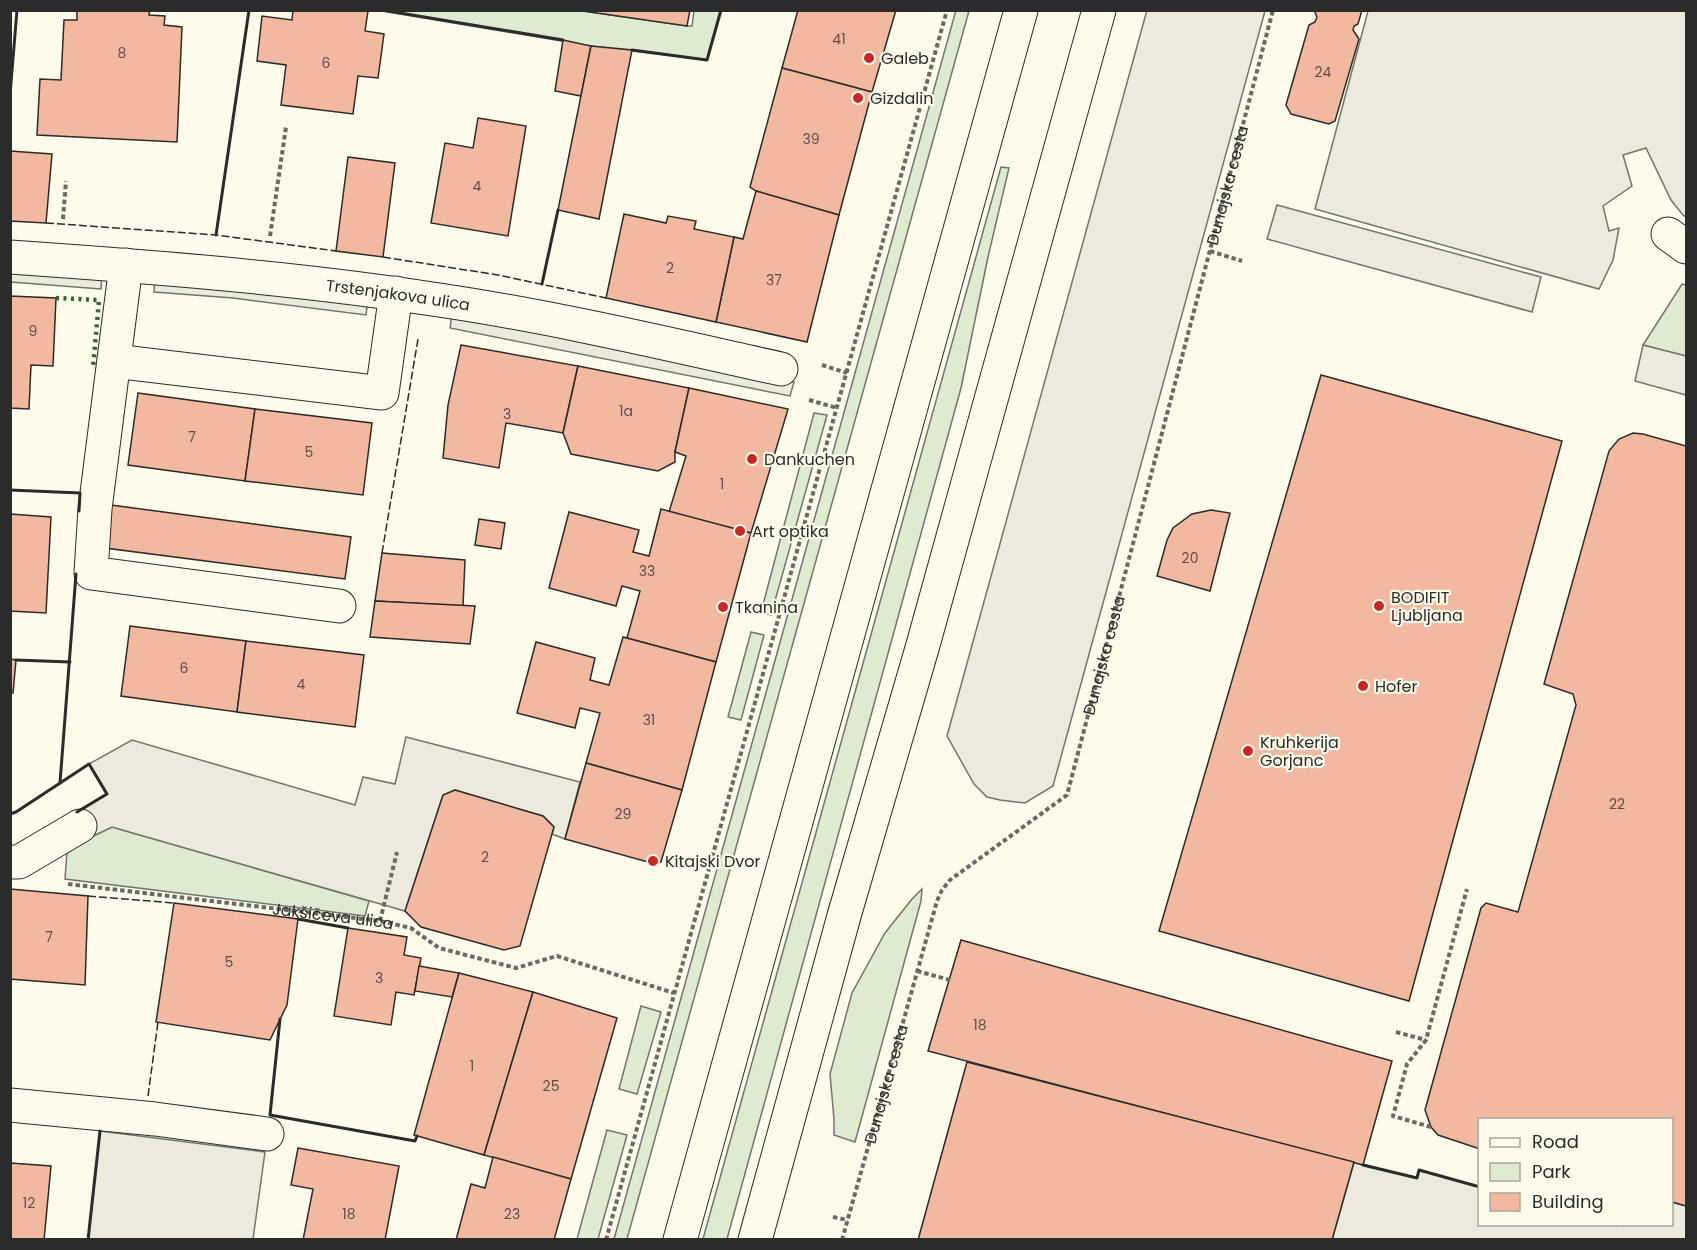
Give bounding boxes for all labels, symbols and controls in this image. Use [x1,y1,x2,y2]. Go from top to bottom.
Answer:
house number: 41 [832,29,846,49]
house number: 8 [118,43,127,63]
place label: Galeb [881,47,929,70]
marker: Galeb [862,51,876,65]
house number: 6 [322,53,331,73]
house number: 24 [1315,62,1332,82]
place label: Gizdalin [870,87,933,110]
marker: Gizdalin [851,91,865,105]
street label: Dunajska cesta [1200,123,1254,248]
house number: 39 [802,129,820,149]
house number: 4 [473,176,482,196]
house number: 2 [666,258,674,278]
house number: 37 [766,270,782,290]
street label: Trstenjakova ulica [325,273,472,316]
house number: 9 [29,321,37,341]
house number: 1a [619,401,633,421]
house number: 3 [503,404,511,424]
house number: 7 [188,427,196,447]
house number: 5 [305,442,313,462]
place label: Dankuchen [764,448,855,471]
marker: Dankuchen [745,452,759,466]
house number: 1 [720,474,724,494]
place label: Art optika [752,520,829,543]
marker: Art optika [733,524,747,538]
house number: 20 [1182,548,1198,568]
house number: 33 [639,561,655,581]
place label: BODIFIT Ljubljana [1391,586,1463,627]
street label: Dunajska cesta [1077,593,1130,718]
place label: Tkanina [735,596,798,619]
marker: BODIFIT Ljubljana [1372,599,1386,613]
marker: Tkanina [716,600,730,614]
house number: 6 [180,658,189,678]
house number: 4 [297,674,306,694]
place label: Hofer [1375,675,1417,698]
marker: Hofer [1356,679,1370,693]
house number: 31 [643,710,655,730]
place label: Kruhkerija Gorjanc [1260,731,1339,772]
marker: Kruhkerija Gorjanc [1241,744,1255,758]
house number: 22 [1609,794,1625,814]
house number: 29 [615,804,631,824]
house number: 2 [481,847,489,867]
place label: Kitajski Dvor [665,850,760,873]
marker: Kitajski Dvor [646,854,660,868]
street label: Jakšičeva ulica [271,897,396,935]
house number: 7 [45,927,53,947]
house number: 5 [225,952,233,972]
house number: 3 [375,968,383,988]
house number: 18 [973,1015,987,1035]
street label: Dunajska cesta [858,1022,913,1146]
house number: 1 [470,1056,474,1076]
house number: 25 [543,1076,559,1096]
legend [1478,1118,1673,1226]
text: Road [1532,1129,1579,1154]
text: Park [1532,1159,1571,1184]
text: Building [1532,1189,1604,1214]
house number: 12 [23,1193,35,1213]
house number: 18 [342,1204,356,1224]
house number: 23 [504,1204,520,1224]

